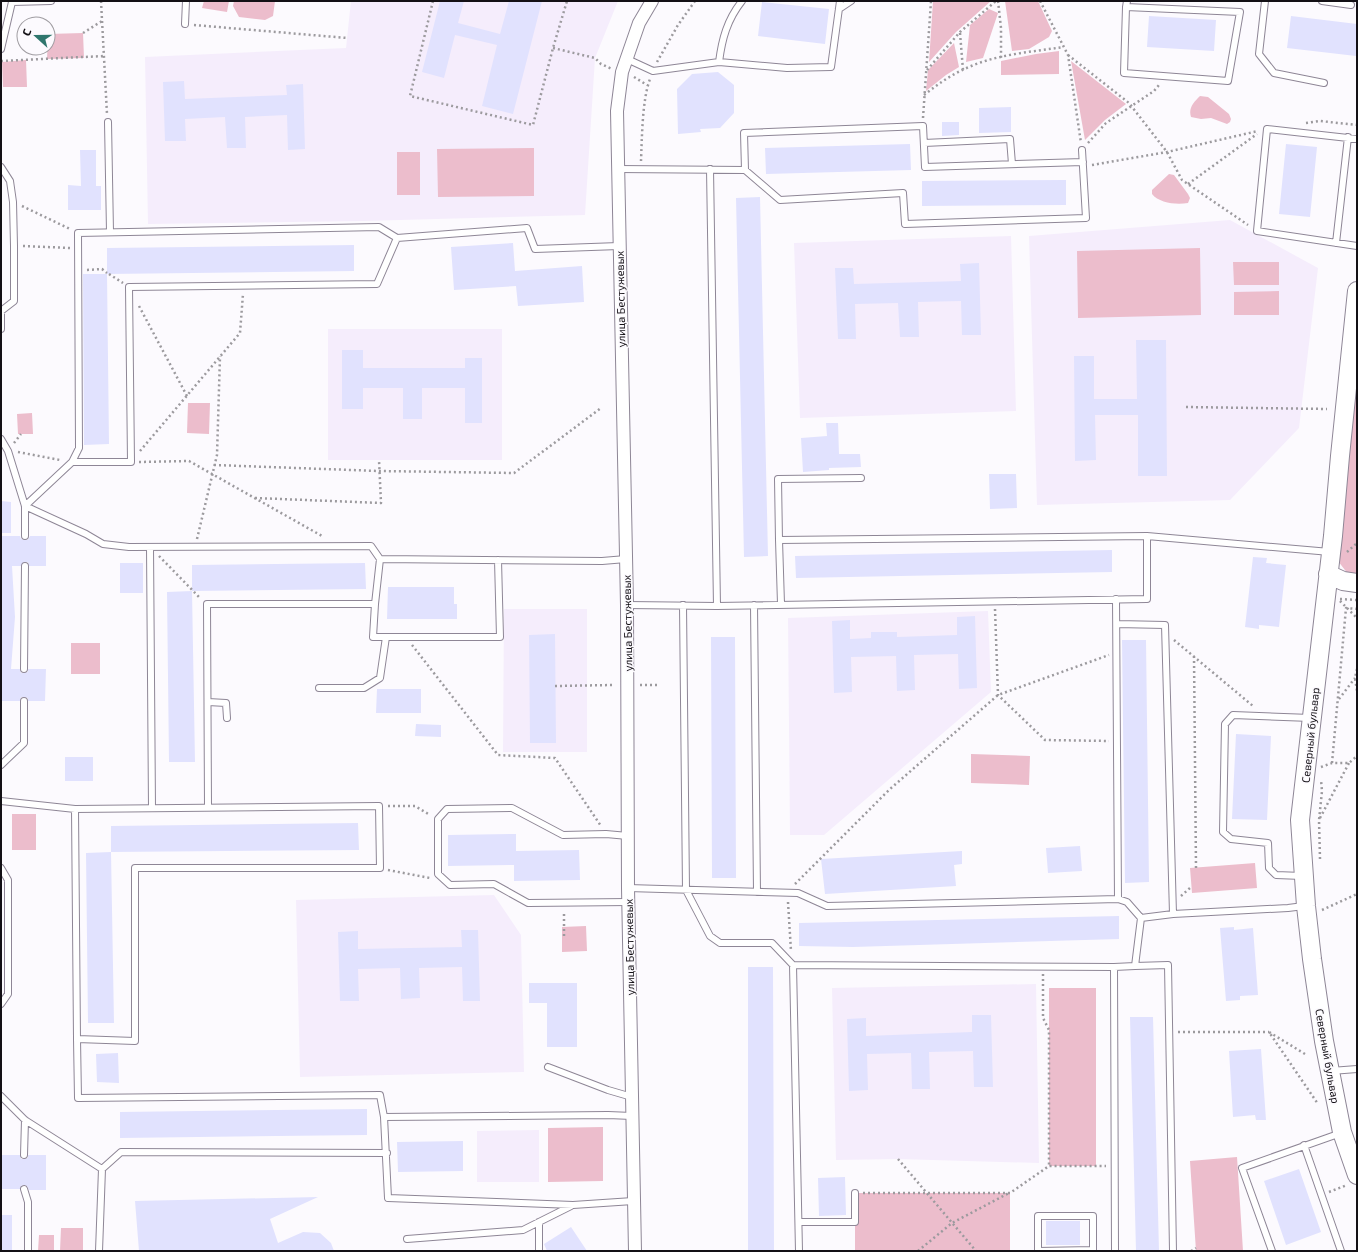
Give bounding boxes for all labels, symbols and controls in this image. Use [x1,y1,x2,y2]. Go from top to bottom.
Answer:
north arrow [16,16,56,56]
text: С [19,26,34,38]
street label: улица Бестужевых [613,250,628,348]
street label: улица Бестужевых [620,574,635,672]
street label: Северный бульвар [1299,687,1322,783]
street label: улица Бестужевых [622,898,637,996]
street label: Северный бульвар [1312,1008,1343,1105]

